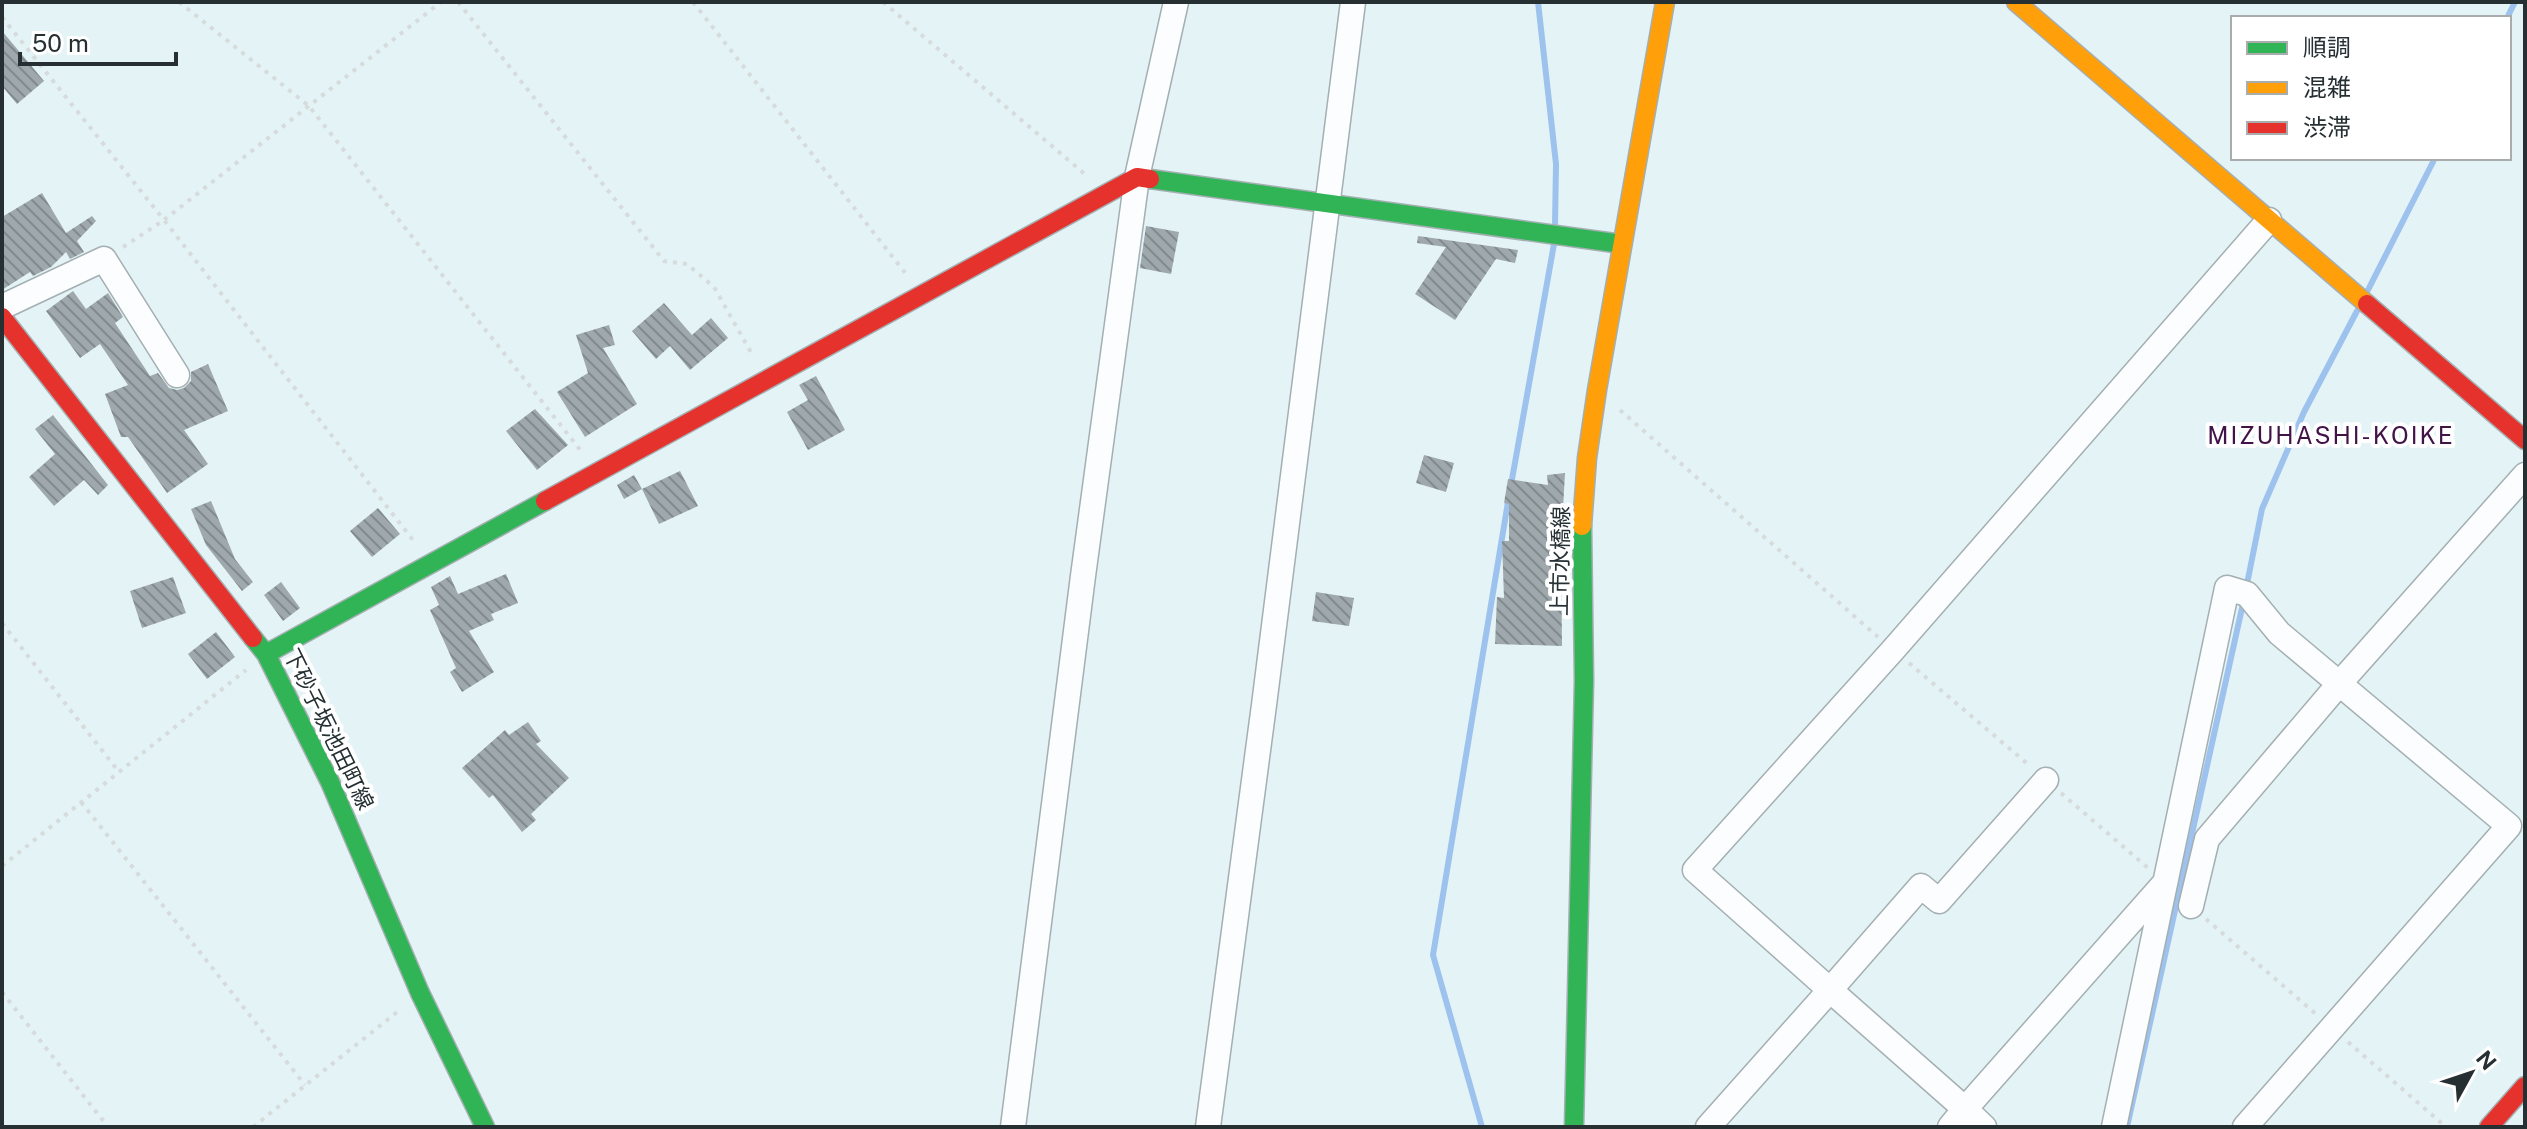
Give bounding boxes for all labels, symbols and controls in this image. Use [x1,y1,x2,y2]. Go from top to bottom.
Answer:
scale bar [20,16,176,66]
legend [2231,16,2511,160]
text: 50 m [32,29,89,57]
text: 順調 [2303,33,2351,61]
text: 混雑 [2303,73,2351,101]
text: 渋滞 [2303,113,2351,141]
district label: MIZUHASHI-KOIKE [2207,421,2455,449]
street label: 上市水橋線 [1546,506,1574,616]
street label: 下砂子坂池田町線 [279,644,379,814]
north arrow [2431,1033,2511,1113]
text: N [2471,1045,2502,1075]

